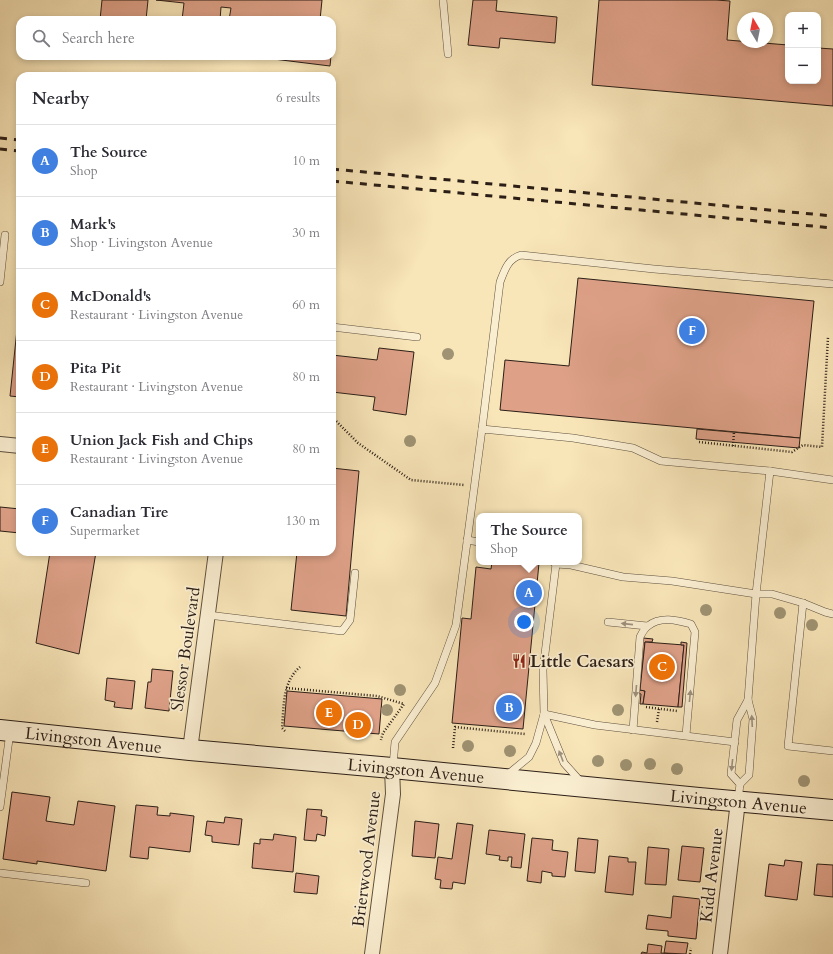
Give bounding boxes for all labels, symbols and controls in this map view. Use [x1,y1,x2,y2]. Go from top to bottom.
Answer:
north arrow [737,12,773,48]
map controls [785,12,821,84]
button: + [785,12,821,48]
search box [16,16,336,60]
icon: search [30,27,52,49]
text: Search here [62,28,135,48]
button: − [785,48,821,84]
text: Nearby [32,87,89,110]
text: 6 results [276,89,320,107]
text: The Source [70,142,147,162]
text: A [40,152,50,170]
text: 10 m [292,152,320,170]
text: Shop [70,162,98,180]
text: Mark's [70,214,116,234]
text: B [40,224,50,242]
text: 30 m [292,224,320,242]
text: Shop · Livingston Avenue [70,234,213,252]
text: McDonald's [70,286,151,306]
text: C [40,296,50,314]
text: 60 m [292,296,320,314]
text: Restaurant · Livingston Avenue [70,306,243,324]
pin: F [679,316,705,346]
text: Pita Pit [70,358,121,378]
text: D [39,368,51,386]
text: 80 m [292,368,320,386]
text: Restaurant · Livingston Avenue [70,378,243,396]
text: Union Jack Fish and Chips [70,430,253,450]
text: E [41,440,49,458]
text: 80 m [292,440,320,458]
text: Restaurant · Livingston Avenue [70,450,243,468]
text: Canadian Tire [70,502,168,522]
text: F [41,512,49,530]
text: 130 m [286,512,320,530]
popup [476,513,582,565]
text: The Source [490,520,568,540]
text: Supermarket [70,522,140,540]
text: Shop [490,540,518,558]
pin: A [516,578,542,608]
street label: Slessor Boulevard [165,585,206,713]
your location [514,612,534,632]
one-way arrow [621,621,634,627]
place label: Little Caesars [530,650,634,673]
pin: C [649,652,675,682]
restaurant icon: Little Caesars [511,653,527,669]
one-way arrow [632,685,639,697]
one-way arrow [687,690,694,702]
pin: B [496,693,522,723]
pin: E [316,698,342,728]
pin: D [345,710,371,740]
one-way arrow [748,715,755,727]
street label: Livingston Avenue [24,722,163,759]
one-way arrow [557,749,563,761]
street label: Livingston Avenue [347,753,485,789]
one-way arrow [729,759,735,771]
street label: Livingston Avenue [669,784,808,820]
street label: Brierwood Avenue [347,790,386,929]
street label: Kidd Avenue [694,826,729,924]

